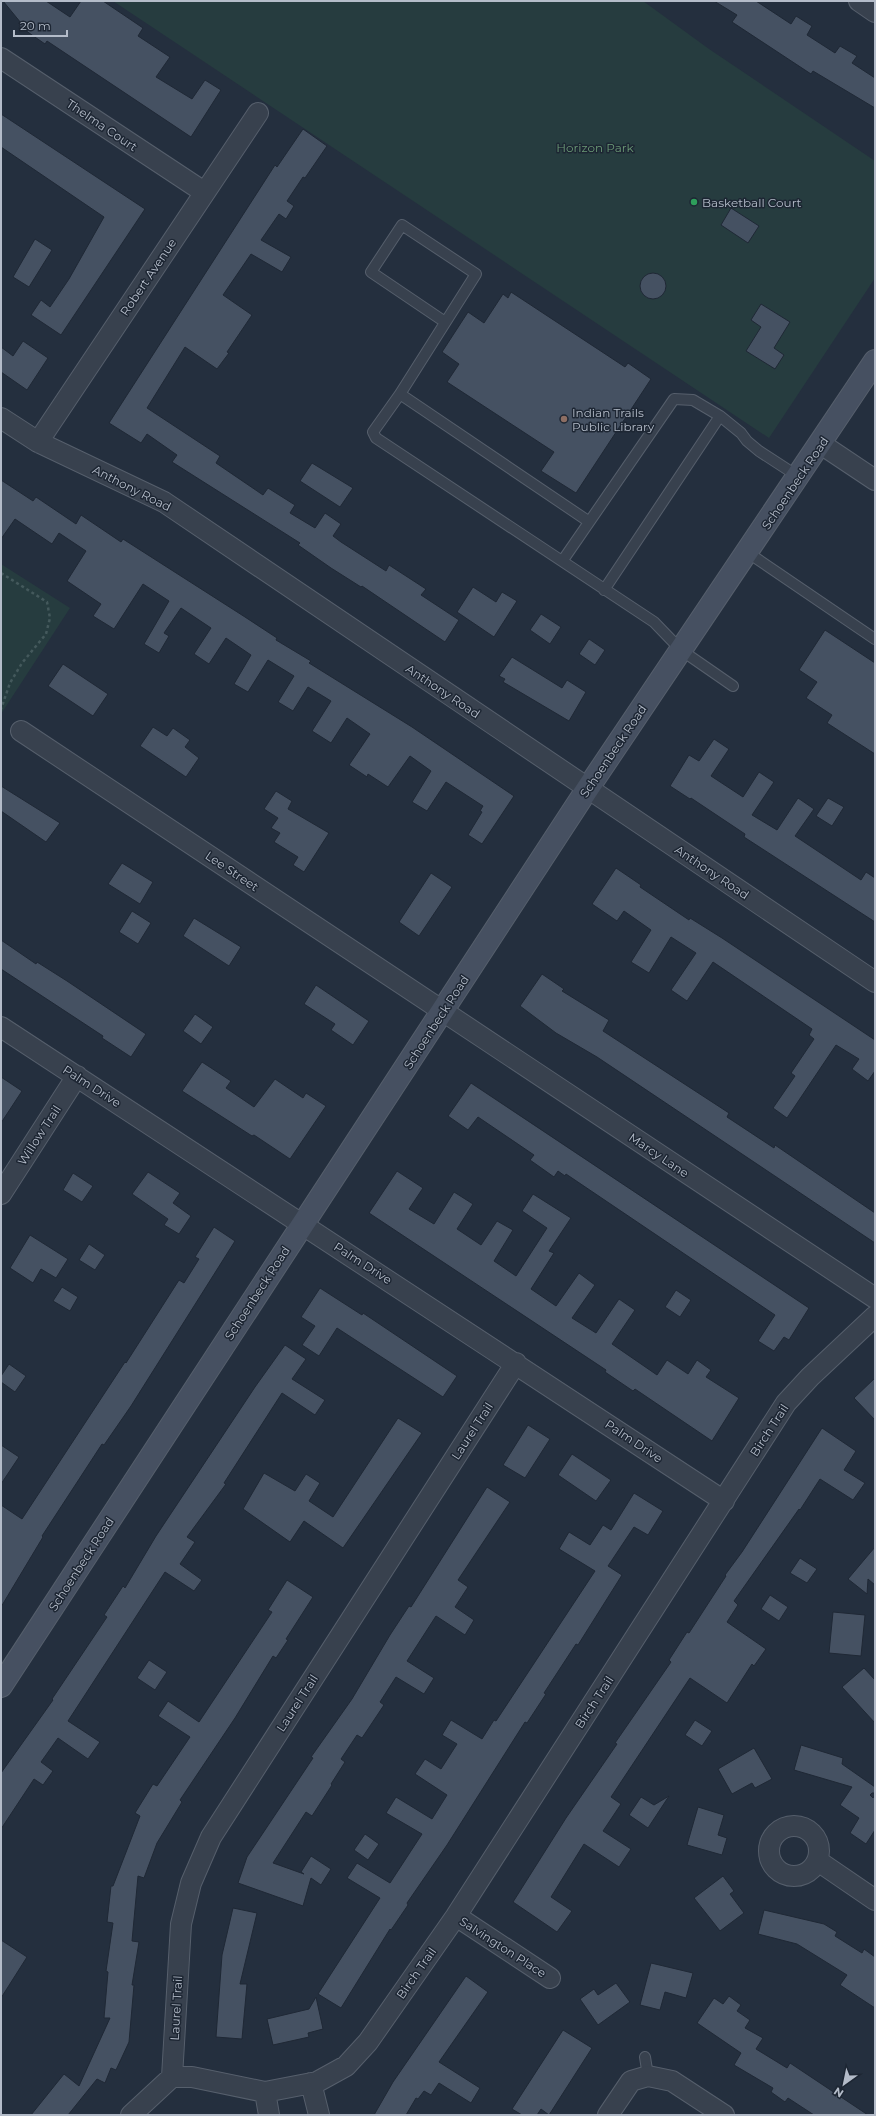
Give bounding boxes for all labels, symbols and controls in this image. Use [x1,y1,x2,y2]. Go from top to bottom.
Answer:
scale bar [14,12,67,38]
text: 20 m [20,18,51,33]
street label: Thelma Court [64,96,140,154]
park label: Horizon Park [556,140,635,155]
place label: Basketball Court [702,195,802,210]
marker: Basketball Court [689,197,699,207]
street label: Robert Avenue [117,236,179,318]
place label: Indian Trails Public Library [572,405,655,434]
marker: Indian Trails Public Library [559,414,569,424]
street label: Schoenbeck Road [758,434,832,532]
street label: Anthony Road [90,462,174,514]
street label: Anthony Road [403,661,483,721]
street label: Schoenbeck Road [576,702,650,800]
street label: Anthony Road [672,842,752,902]
street label: Lee Street [203,848,262,894]
street label: Schoenbeck Road [400,972,472,1072]
street label: Palm Drive [60,1062,124,1110]
street label: Willow Trail [14,1102,64,1168]
street label: Marcy Lane [626,1129,692,1181]
street label: Palm Drive [331,1239,395,1287]
street label: Schoenbeck Road [221,1243,293,1343]
street label: Laurel Trail [448,1400,496,1462]
street label: Birch Trail [747,1401,791,1459]
street label: Palm Drive [602,1416,666,1466]
street label: Schoenbeck Road [45,1514,117,1614]
street label: Laurel Trail [273,1672,321,1734]
street label: Birch Trail [572,1673,616,1731]
street label: Salvington Place [457,1913,549,1981]
street label: Birch Trail [393,1944,439,2002]
street label: Laurel Trail [167,1975,185,2041]
north arrow [824,2064,864,2104]
text: N [831,2084,846,2101]

